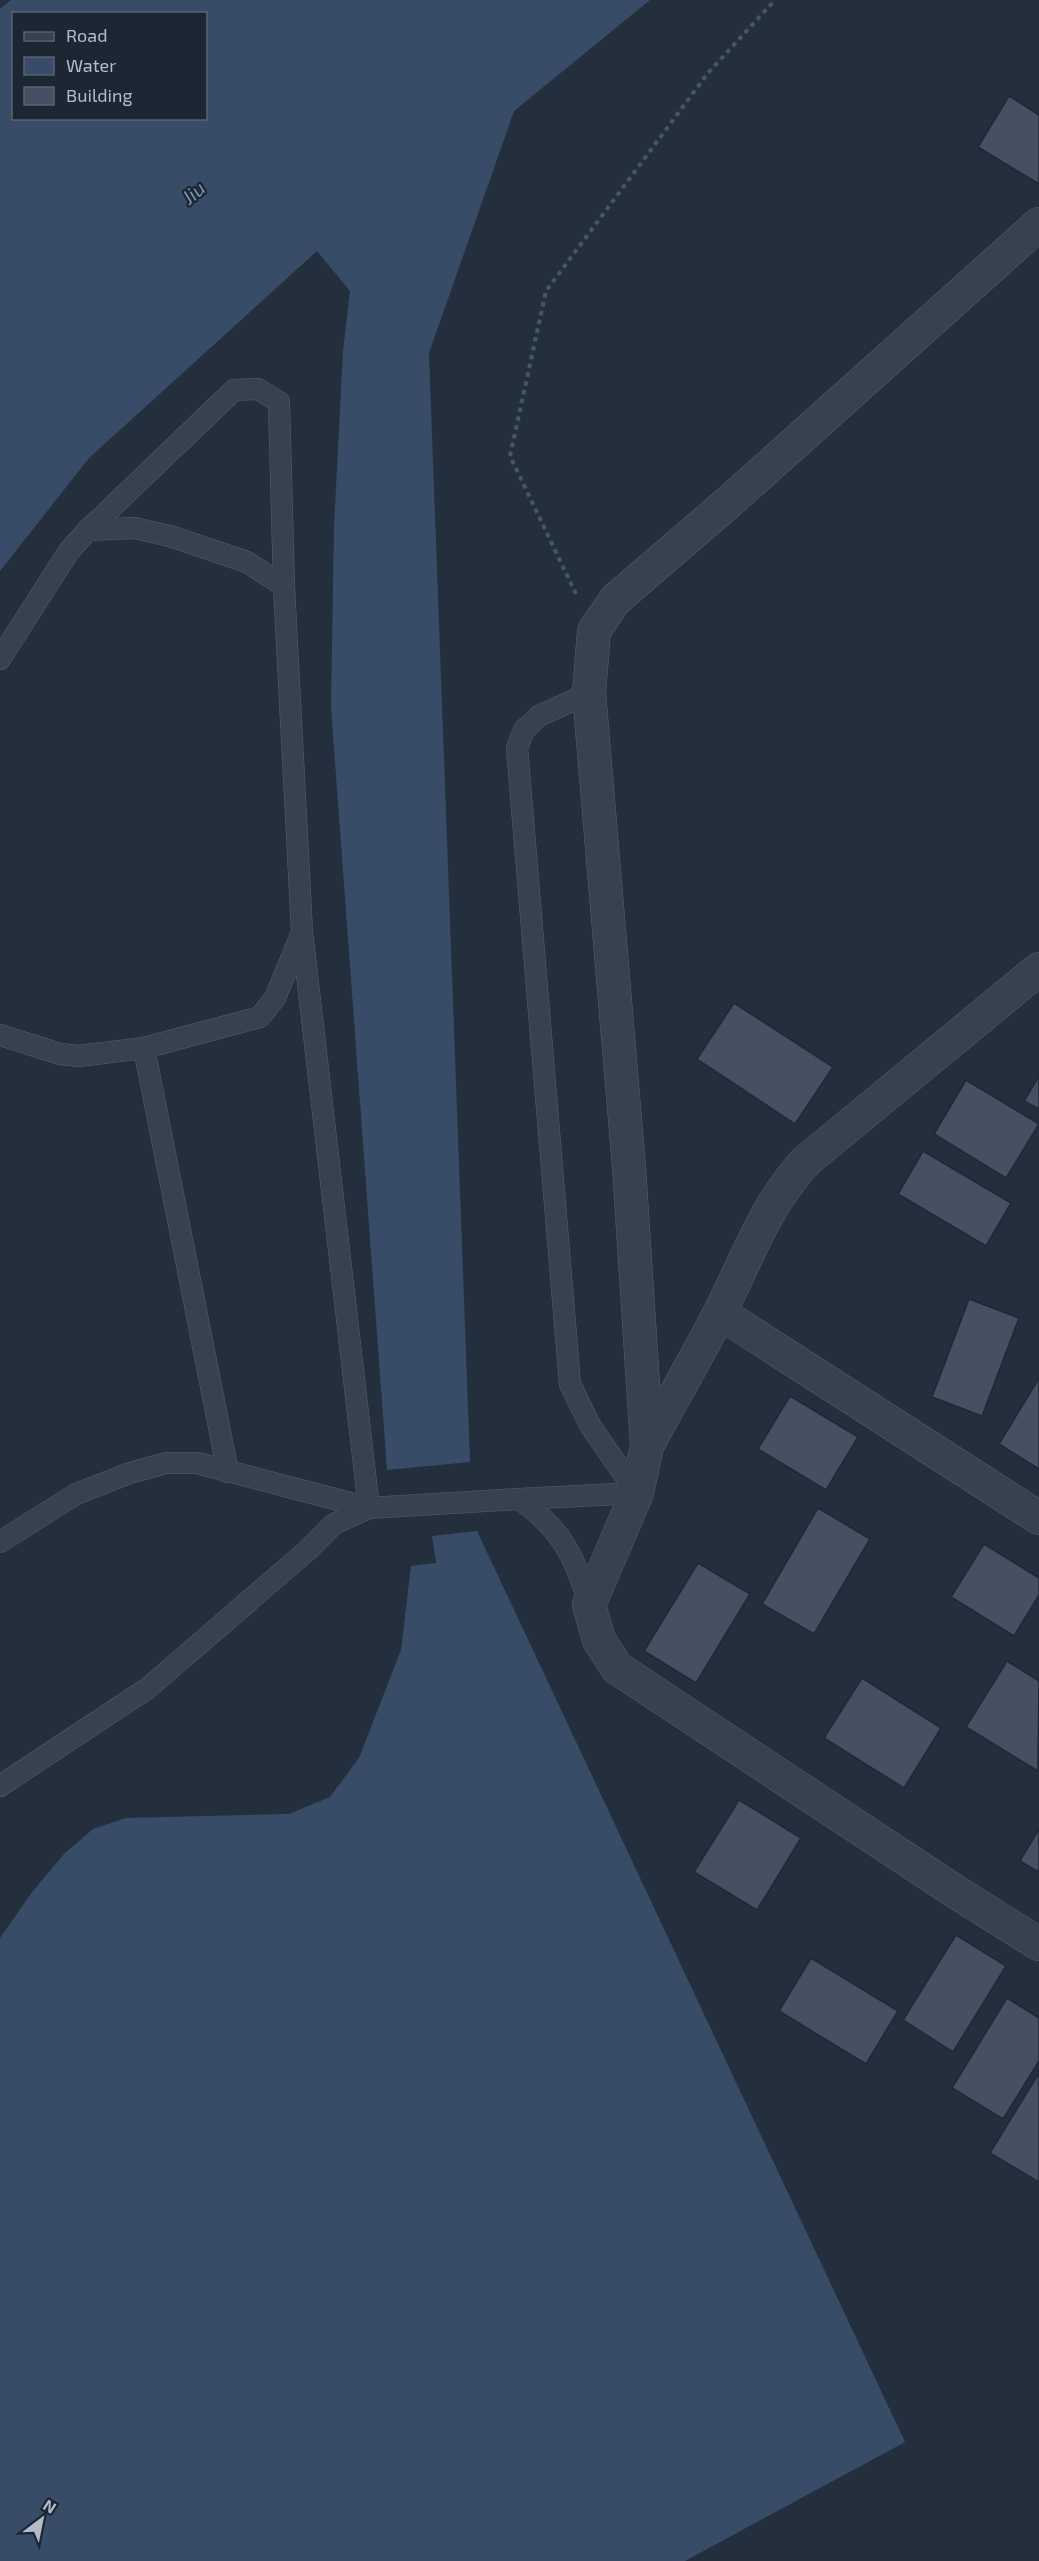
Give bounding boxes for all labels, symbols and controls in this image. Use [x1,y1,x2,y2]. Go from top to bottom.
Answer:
legend [12,12,207,120]
text: Road [66,24,107,46]
text: Water [66,54,116,76]
text: Building [66,84,133,106]
water label: Jiu [176,175,210,209]
north arrow [12,2489,72,2549]
text: N [40,2495,60,2517]

